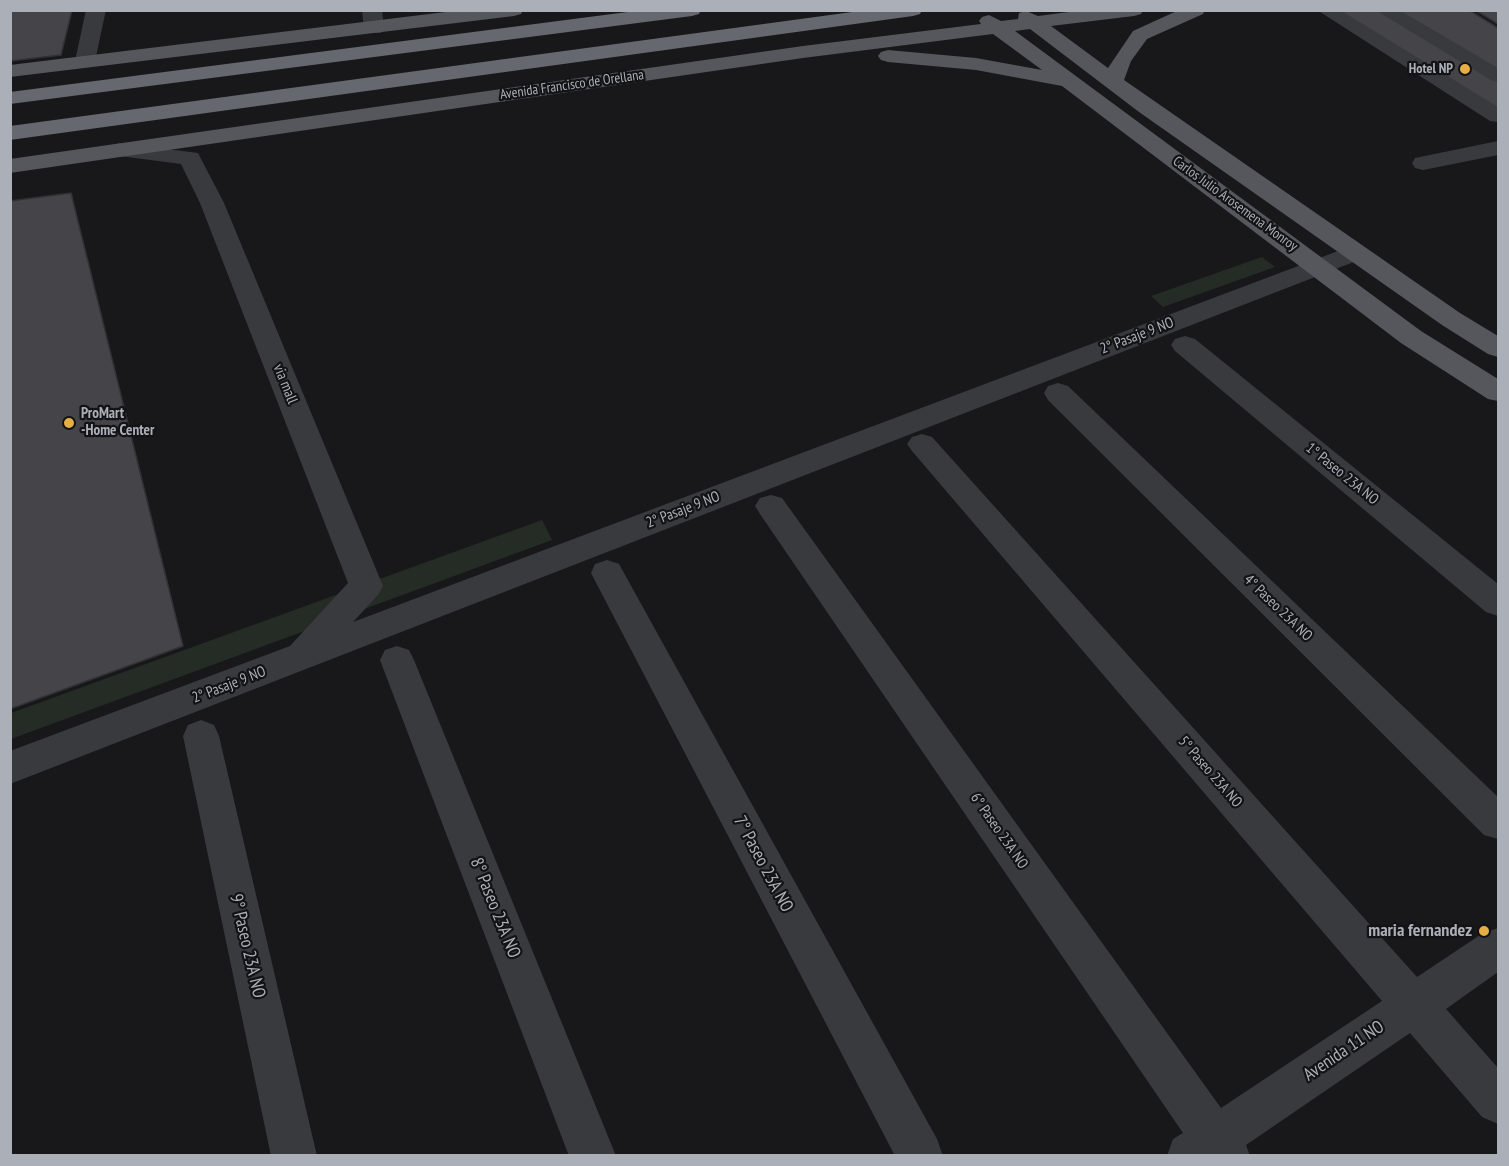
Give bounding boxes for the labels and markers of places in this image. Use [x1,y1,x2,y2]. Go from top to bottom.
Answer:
place label: Hotel NP [1409,61,1453,77]
marker: Hotel NP [1458,62,1472,76]
place label: ProMart -Home Center [81,405,154,440]
marker: ProMart -Home Center [62,416,76,430]
place label: maria fernandez [1368,920,1472,942]
marker: maria fernandez [1477,924,1491,938]

